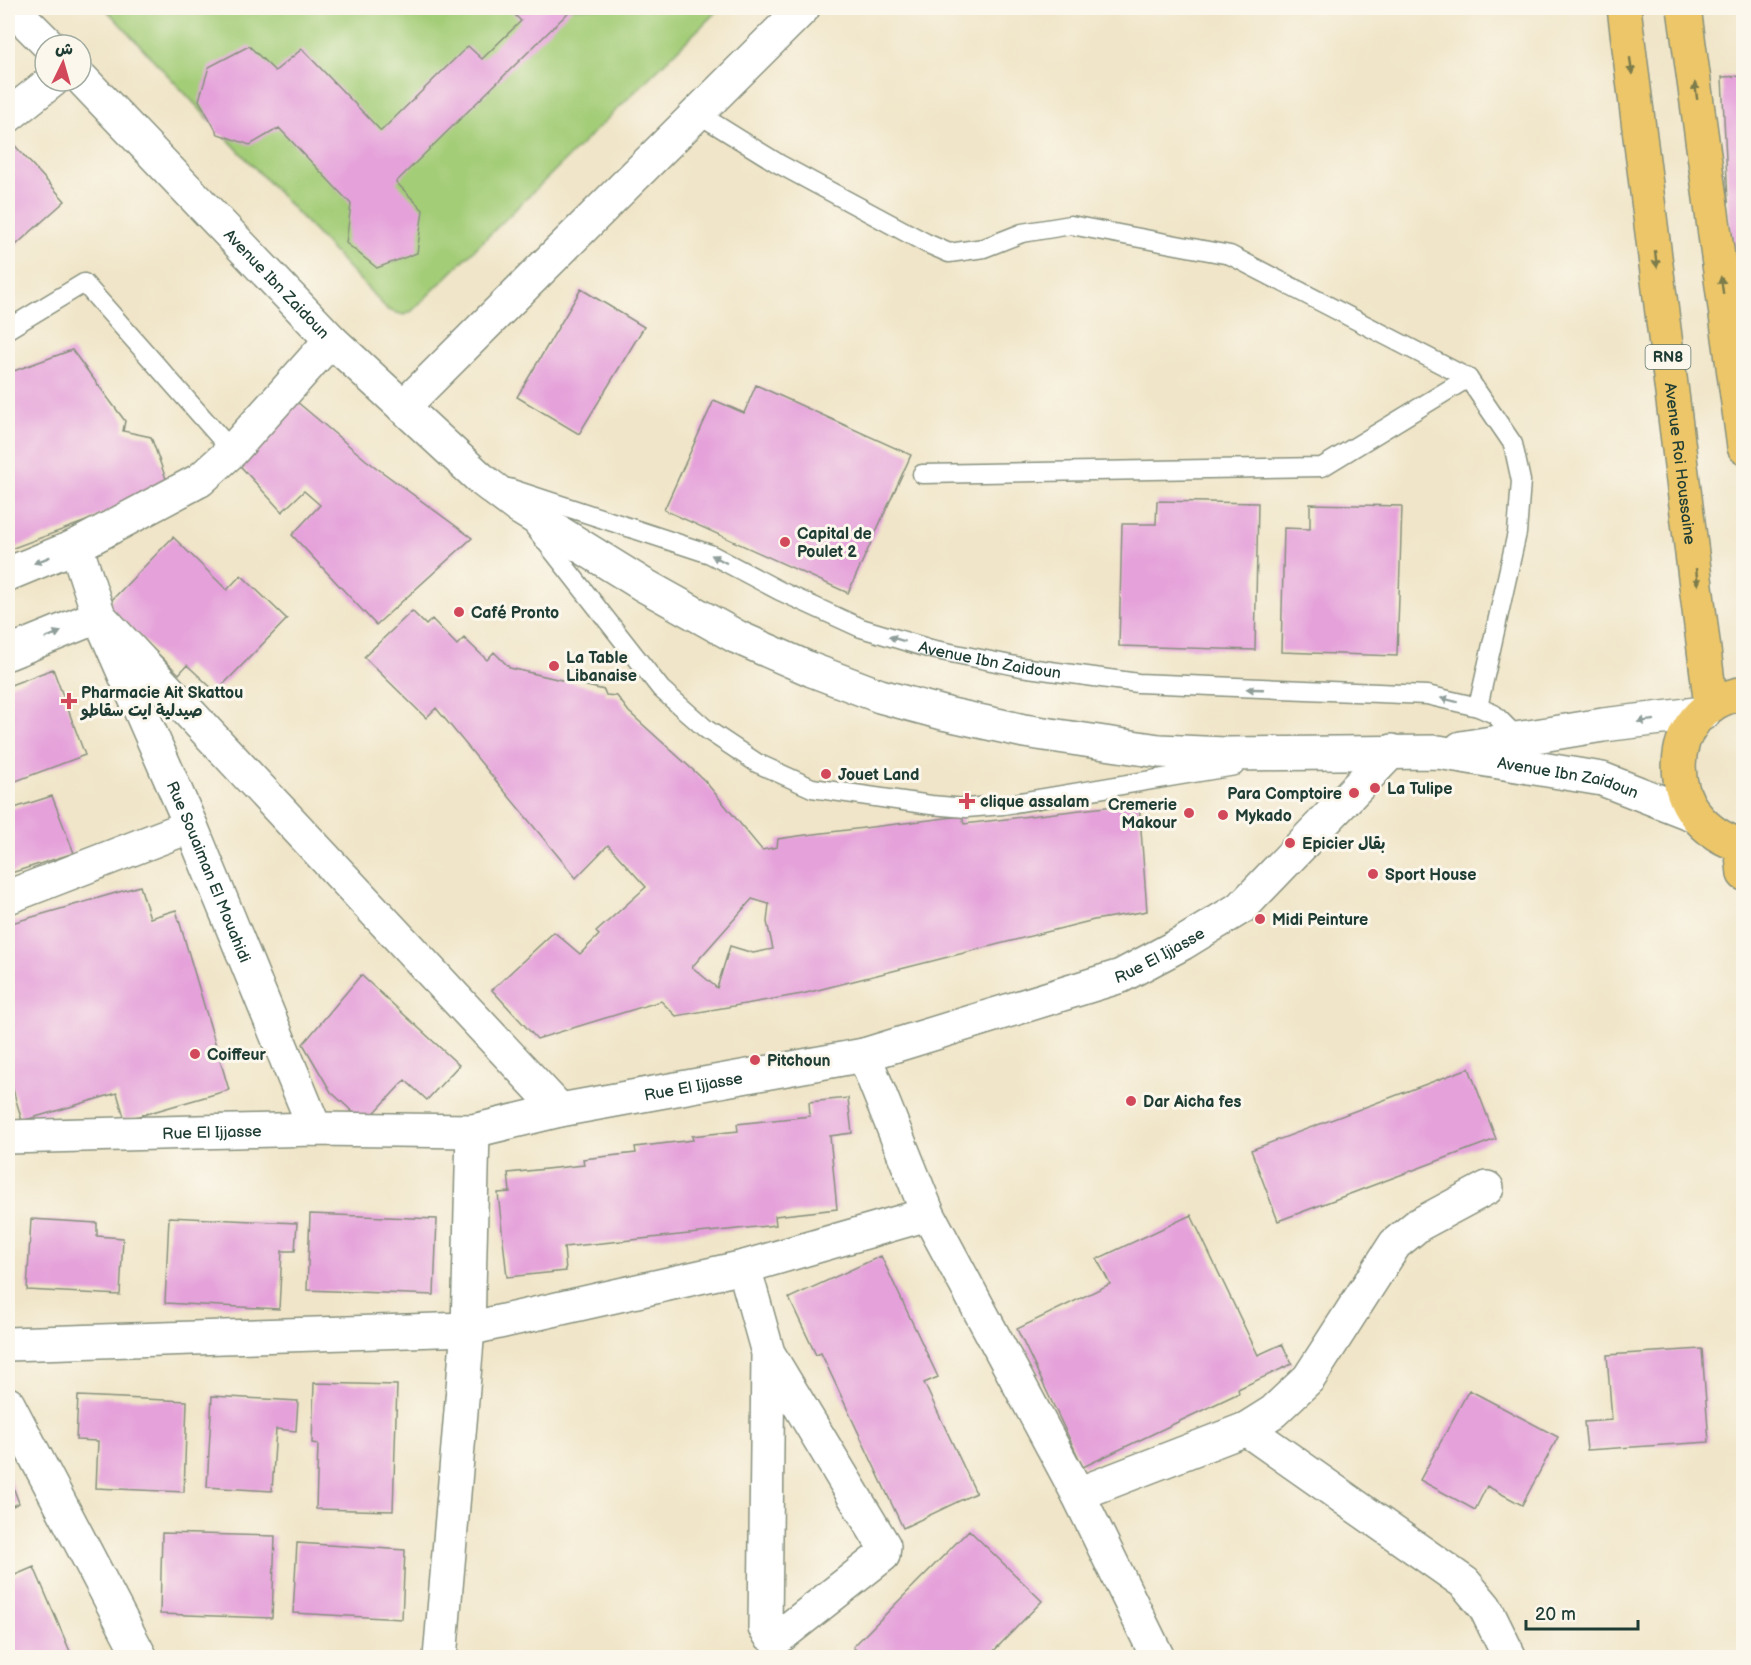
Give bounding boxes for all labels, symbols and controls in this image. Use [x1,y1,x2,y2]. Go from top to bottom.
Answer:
north arrow [33,33,93,93]
text: ش [55,39,74,60]
one-way arrow [1627,56,1636,75]
one-way arrow [1691,82,1700,101]
street label: Avenue Ibn Zaidoun [219,226,333,343]
one-way arrow [1651,250,1661,269]
one-way arrow [1717,275,1726,294]
road number: RN8 [1646,345,1690,369]
street label: Avenue Roi Houssaine [1660,381,1699,546]
place label: Capital de Poulet 2 [797,525,872,562]
marker: Capital de Poulet 2 [778,535,792,549]
one-way arrow [711,554,728,564]
one-way arrow [32,555,50,565]
one-way arrow [1692,568,1701,587]
place label: Café Pronto [471,604,559,623]
marker: Café Pronto [452,605,466,619]
one-way arrow [45,630,63,640]
one-way arrow [887,634,905,643]
street label: Avenue Ibn Zaidoun [916,638,1062,683]
place label: La Table Libanaise [566,649,637,686]
marker: La Table Libanaise [547,659,561,673]
place label: Pharmacie Ait Skattou صيدلية ايت سقاطو [80,684,243,721]
one-way arrow [1246,685,1265,694]
marker: Pharmacie Ait Skattou صيدلية ايت سقاطو [62,694,76,708]
one-way arrow [1440,695,1458,705]
one-way arrow [1636,716,1655,726]
street label: Avenue Ibn Zaidoun [1496,754,1641,803]
place label: Jouet Land [838,766,919,785]
marker: Jouet Land [819,767,833,781]
street label: Rue Souaiman El Mouahidi [162,779,254,966]
place label: La Tulipe [1387,780,1452,799]
marker: La Tulipe [1368,781,1382,795]
place label: Para Comptoire [1227,785,1342,804]
marker: Para Comptoire [1347,786,1361,800]
marker: clique assalam [958,792,976,810]
place label: clique assalam [980,793,1089,812]
place label: Cremerie Makour [1108,796,1178,833]
marker: Cremerie Makour [1182,806,1196,820]
place label: Mykado [1235,807,1292,826]
marker: Mykado [1216,808,1230,822]
place label: Epicier بقال [1302,835,1385,854]
marker: Epicier بقال [1283,836,1297,850]
place label: Sport House [1385,866,1476,885]
marker: Sport House [1366,867,1380,881]
place label: Midi Peinture [1272,911,1368,930]
marker: Midi Peinture [1253,912,1267,926]
street label: Rue El Ijjasse [1113,924,1209,988]
place label: Coiffeur [207,1046,266,1065]
marker: Coiffeur [188,1047,202,1061]
place label: Pitchoun [767,1052,831,1071]
marker: Pitchoun [748,1053,762,1067]
street label: Rue El Ijjasse [643,1069,745,1106]
place label: Dar Aicha fes [1143,1093,1241,1112]
marker: Dar Aicha fes [1124,1094,1138,1108]
street label: Rue El Ijjasse [162,1122,262,1144]
scale bar [1526,1593,1638,1631]
text: 20 m [1535,1604,1576,1625]

